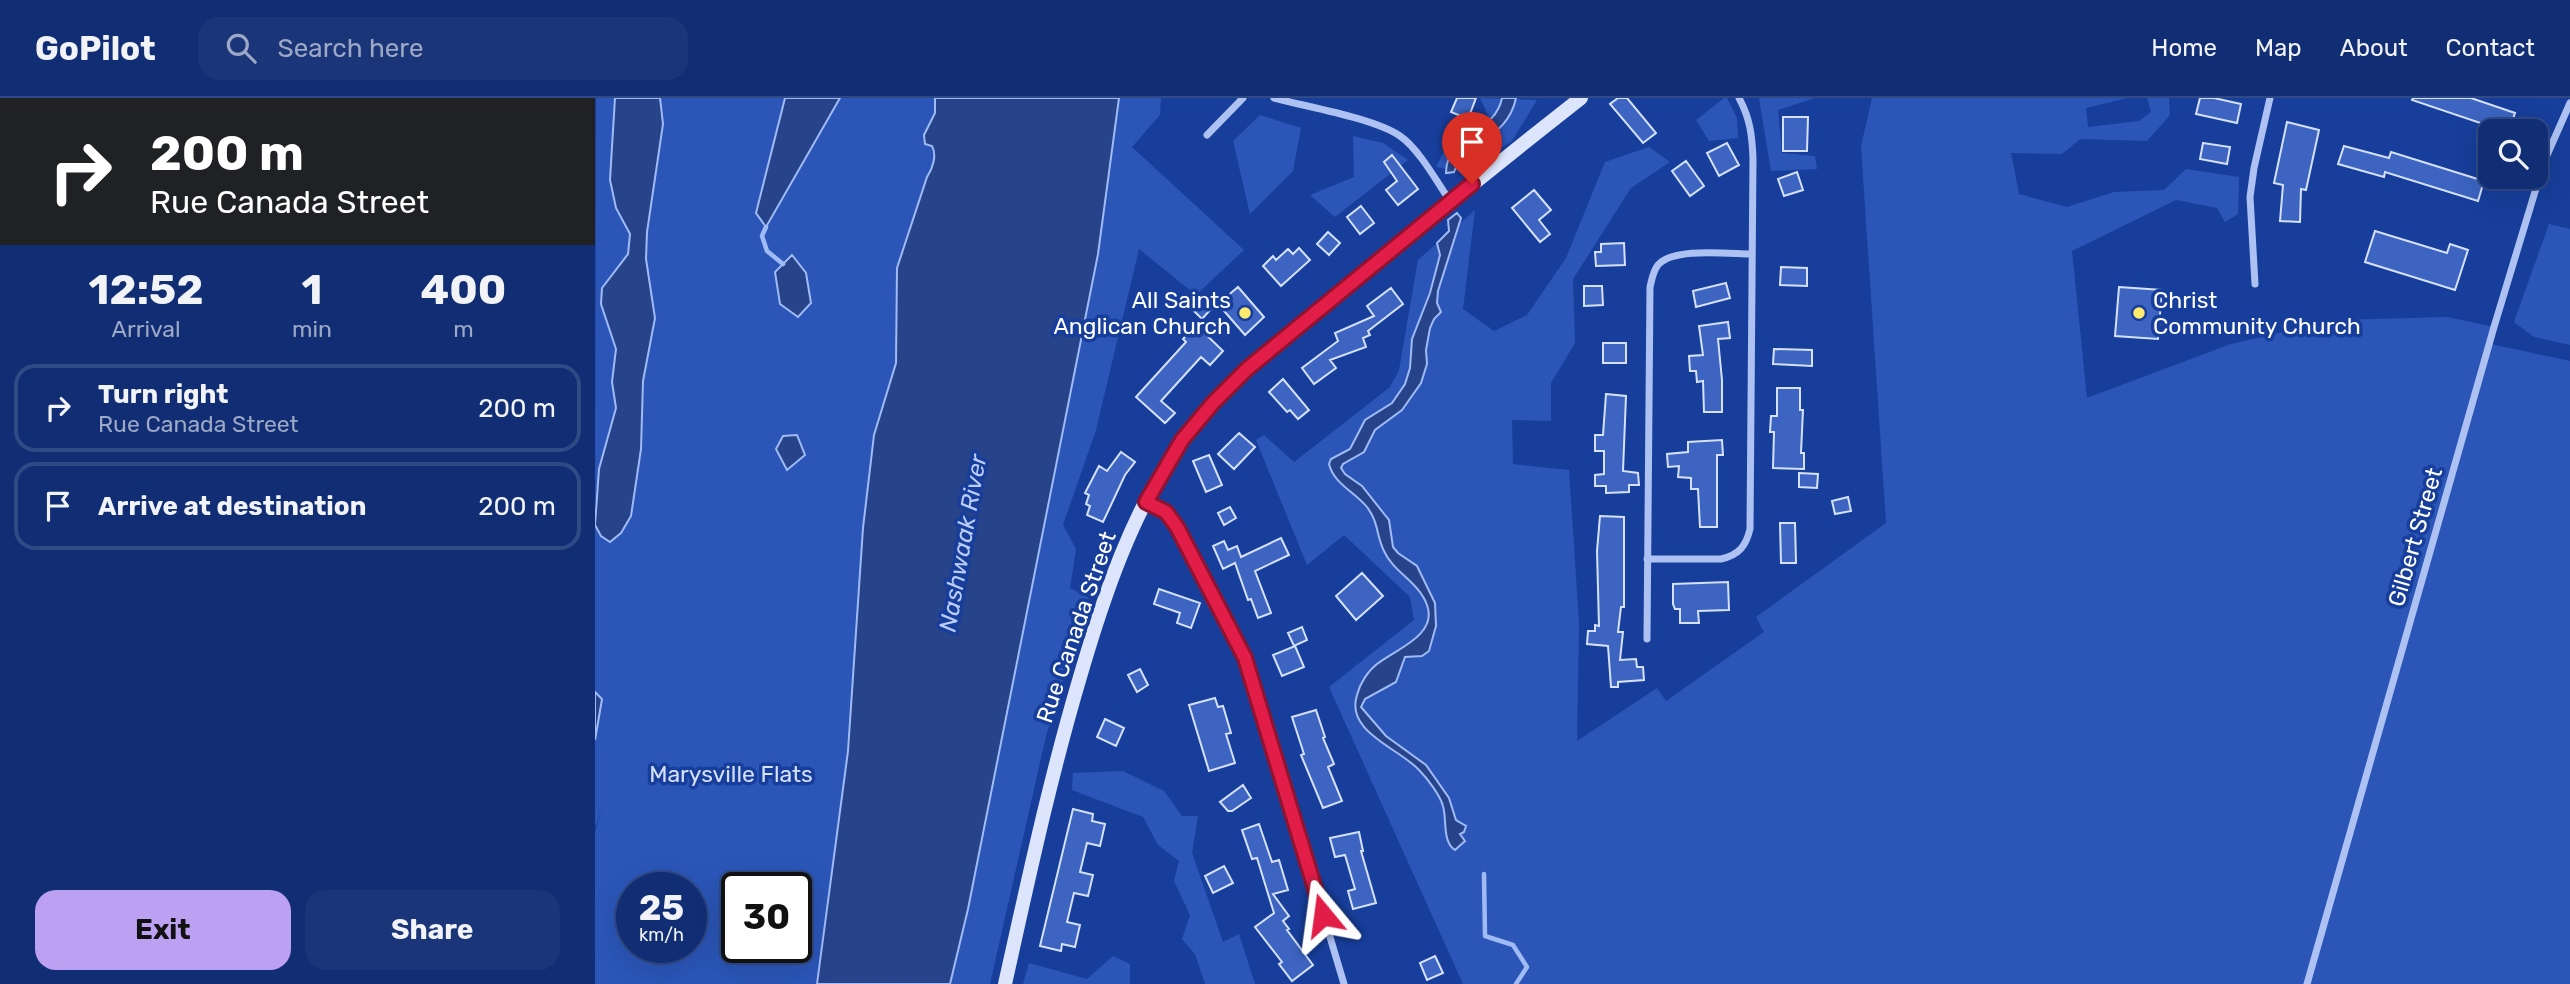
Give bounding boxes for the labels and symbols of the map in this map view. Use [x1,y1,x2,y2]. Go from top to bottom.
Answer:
pin [1442,112,1502,184]
place label: All Saints Anglican Church [1053,286,1231,340]
place label: Christ Community Church [2153,286,2361,340]
marker: All Saints Anglican Church [1237,305,1253,321]
marker: Christ Community Church [2131,305,2147,321]
water label: Nashwaak River [934,451,993,634]
street label: Gilbert Street [2382,464,2448,610]
street label: Rue Canada Street [1030,528,1122,726]
park label: Marysville Flats [649,760,813,788]
speed limit sign: 30 [721,872,812,963]
position arrow [1286,878,1360,952]

